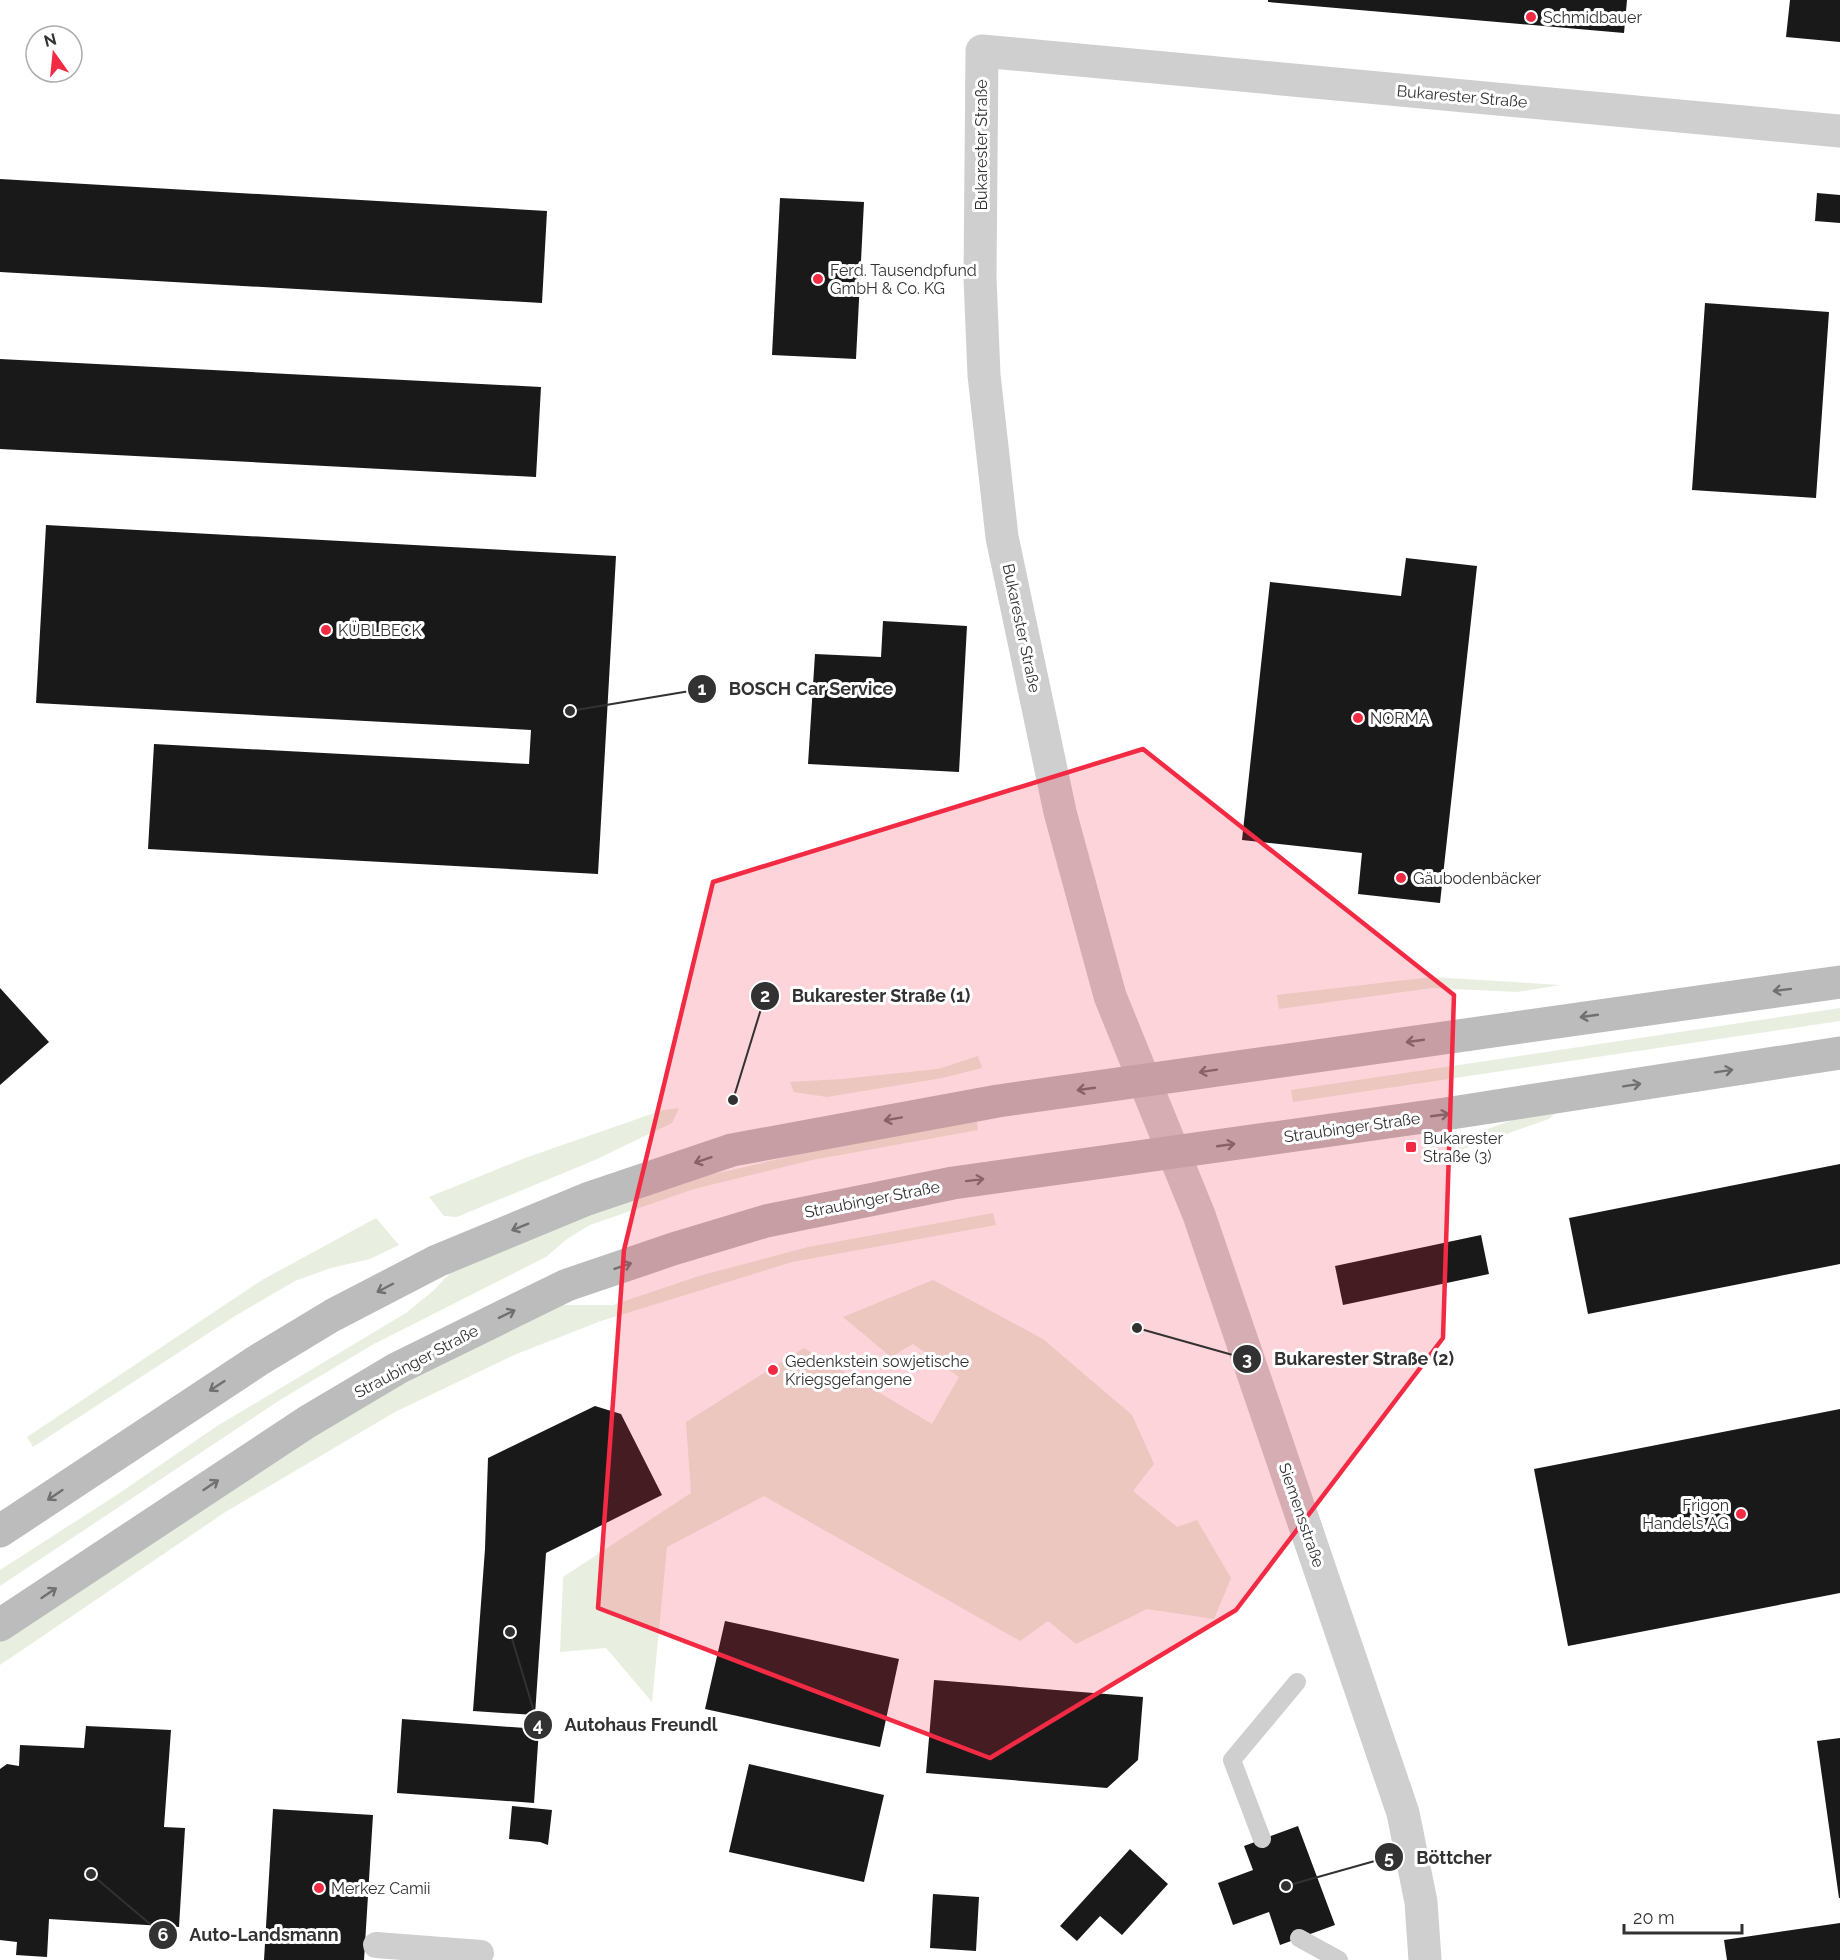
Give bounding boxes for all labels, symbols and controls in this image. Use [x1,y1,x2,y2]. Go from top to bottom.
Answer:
place label: Schmidbauer [1543,8,1642,27]
marker: Schmidbauer [1524,10,1538,24]
north arrow [24,24,84,84]
text: N [42,29,59,51]
street label: Bukarester Straße [972,79,991,211]
street label: Bukarester Straße [1396,81,1528,112]
place label: Ferd. Tausendpfund GmbH & Co. KG [830,261,977,298]
marker: Ferd. Tausendpfund GmbH & Co. KG [811,272,825,286]
street label: Bukarester Straße [999,562,1044,694]
place label: KÜBLBECK [338,620,422,640]
marker: KÜBLBECK [319,623,333,637]
callout: BOSCH Car Service [687,671,906,707]
text: 1 [698,678,707,699]
text: BOSCH Car Service [729,678,894,699]
place label: NORMA [1370,709,1430,728]
marker: NORMA [1351,711,1365,725]
place label: Gäubodenbäcker [1413,869,1542,888]
marker: Gäubodenbäcker [1394,871,1408,885]
callout: Bukarester Straße (1) [750,978,983,1014]
one-way arrow [1773,984,1792,995]
text: 2 [760,985,770,1006]
text: Bukarester Straße (1) [792,985,970,1006]
one-way arrow [1579,1011,1599,1022]
one-way arrow [1405,1036,1425,1047]
one-way arrow [1198,1065,1218,1076]
one-way arrow [1713,1065,1733,1076]
one-way arrow [1622,1079,1642,1090]
one-way arrow [1077,1083,1096,1094]
street label: Straubinger Straße [1283,1109,1421,1146]
one-way arrow [1429,1109,1449,1120]
one-way arrow [884,1114,904,1125]
place label: Bukarester Straße (3) [1423,1129,1503,1166]
one-way arrow [1216,1140,1235,1151]
marker: Bukarester Straße (3) [1404,1140,1418,1154]
one-way arrow [694,1155,713,1166]
one-way arrow [964,1175,984,1186]
street label: Straubinger Straße [803,1177,941,1222]
one-way arrow [511,1222,530,1233]
one-way arrow [613,1260,632,1271]
one-way arrow [377,1282,394,1294]
one-way arrow [497,1307,515,1319]
street label: Straubinger Straße [351,1321,481,1402]
callout: Bukarester Straße (2) [1232,1341,1466,1377]
text: 3 [1242,1348,1252,1369]
text: Bukarester Straße (2) [1274,1348,1454,1369]
place label: Gedenkstein sowjetische Kriegsgefangene [785,1352,969,1389]
marker: Gedenkstein sowjetische Kriegsgefangene [766,1363,780,1377]
one-way arrow [209,1381,226,1393]
street label: Siemensstraße [1275,1460,1328,1570]
one-way arrow [203,1479,219,1491]
one-way arrow [47,1489,64,1501]
place label: Frigon Handels AG [1642,1496,1729,1533]
marker: Frigon Handels AG [1734,1507,1748,1521]
one-way arrow [40,1587,57,1599]
callout: Autohaus Freundl [523,1707,730,1743]
text: 4 [533,1714,543,1735]
text: Autohaus Freundl [564,1714,718,1735]
callout: Böttcher [1374,1839,1504,1875]
text: 5 [1384,1847,1394,1868]
text: Böttcher [1416,1847,1492,1868]
place label: Merkez Camii [331,1879,431,1898]
marker: Merkez Camii [312,1881,326,1895]
scale bar [1624,1897,1742,1935]
text: 20 m [1633,1907,1675,1928]
callout: Auto-Landsmann [148,1917,351,1953]
text: 6 [158,1924,169,1945]
text: Auto-Landsmann [189,1924,339,1945]

